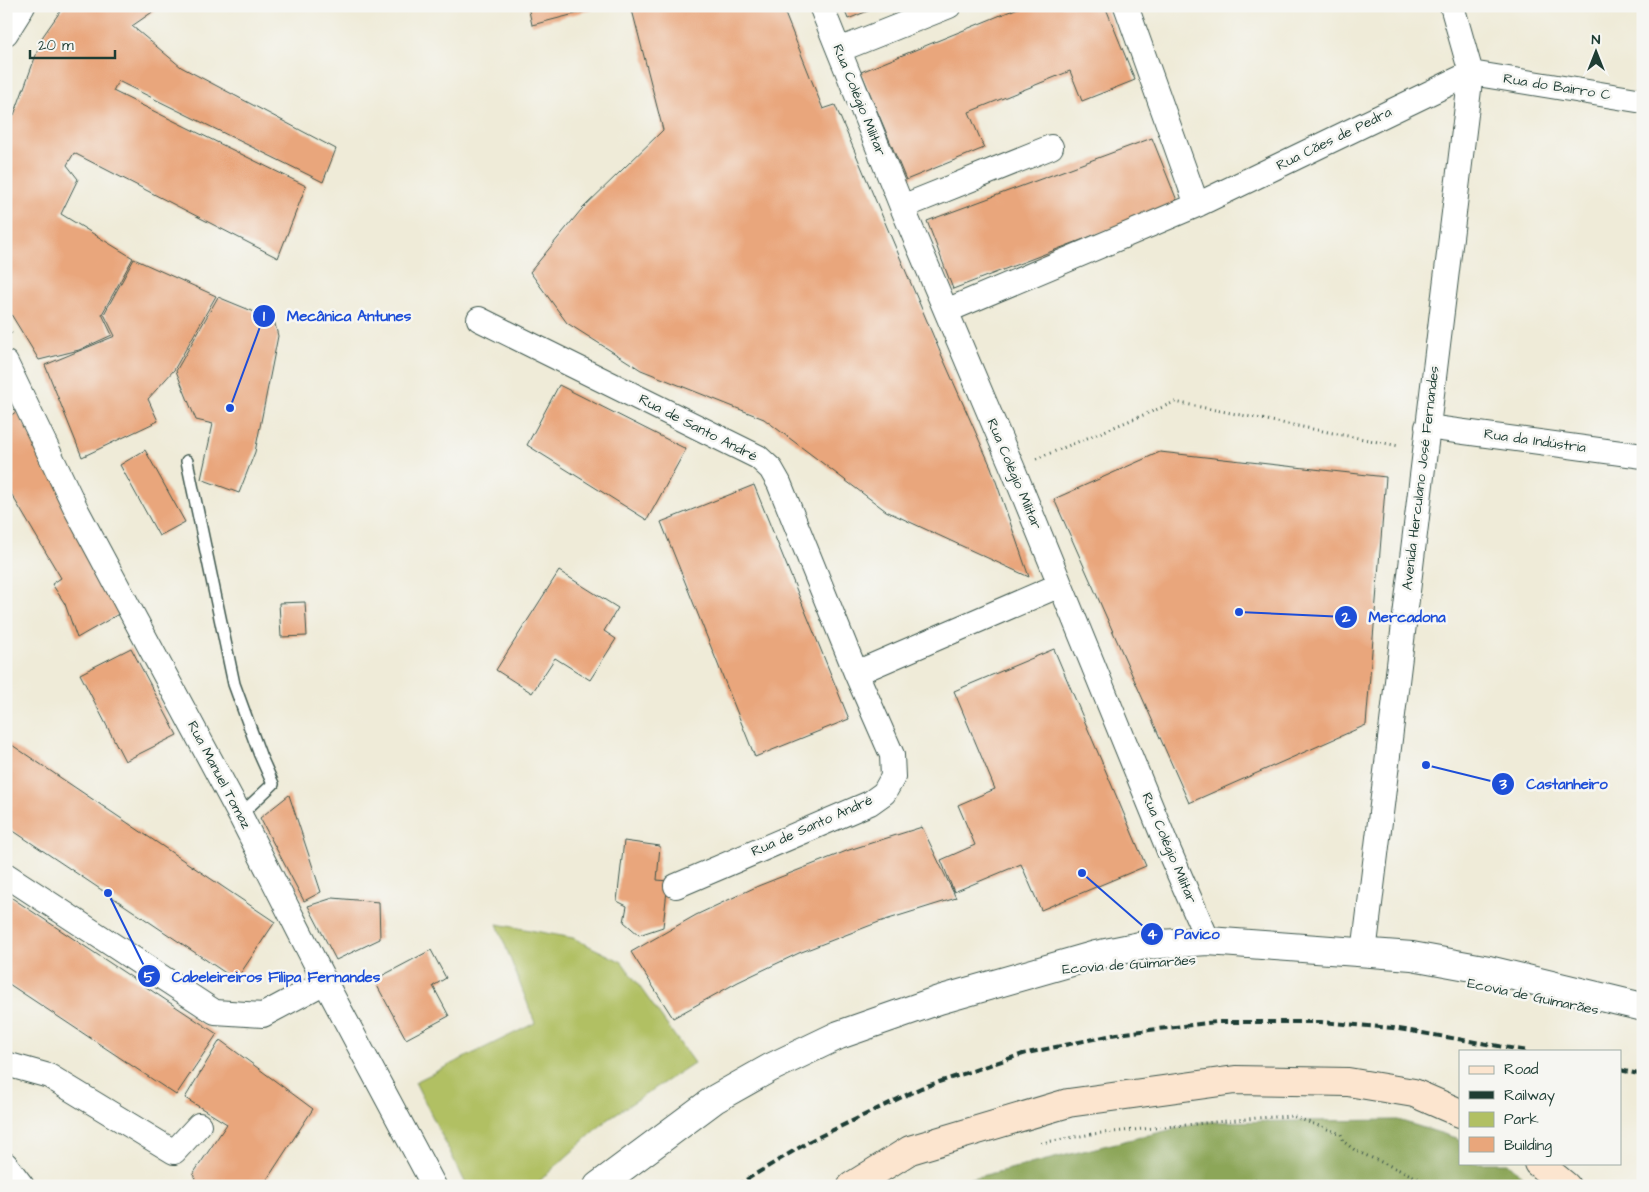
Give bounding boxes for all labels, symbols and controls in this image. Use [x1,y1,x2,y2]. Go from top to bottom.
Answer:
scale bar [30,28,115,60]
north arrow [1572,28,1622,78]
text: N [1592,30,1601,50]
text: 20 m [38,35,74,56]
street label: Rua Colégio Militar [827,41,891,159]
street label: Rua do Bairro C [1502,69,1612,105]
street label: Rua Cães de Pedra [1273,102,1395,176]
callout: Mecânica Antunes [252,301,421,331]
text: 1 [263,306,265,327]
text: Mecânica Antunes [287,306,412,327]
street label: Avenida Herculano José Fernandes [1397,365,1445,591]
street label: Rua de Santo André [635,389,761,467]
street label: Rua Colégio Militar [982,415,1047,533]
street label: Rua da Indústria [1483,424,1587,458]
callout: Mercadona [1333,602,1456,632]
text: 2 [1341,607,1351,628]
text: Mercadona [1368,607,1446,628]
street label: Rua Manuel Tomaz [182,718,256,833]
callout: Castanheiro [1491,769,1617,799]
text: 3 [1498,774,1507,795]
text: Castanheiro [1526,774,1608,795]
street label: Rua Colégio Militar [1137,789,1202,907]
street label: Rua de Santo André [748,790,876,862]
callout: Pavico [1139,919,1230,949]
text: 4 [1147,924,1158,945]
text: Pavico [1174,924,1220,945]
street label: Ecovia de Guimarães [1062,950,1196,980]
callout: Cabeleireiros Filipa Fernandes [137,961,390,991]
text: 5 [144,967,155,988]
text: Cabeleireiros Filipa Fernandes [172,967,381,988]
street label: Ecovia de Guimarães [1465,973,1601,1021]
legend [1459,1050,1622,1164]
text: Road [1504,1059,1539,1080]
text: Railway [1504,1085,1555,1107]
text: Park [1504,1109,1539,1130]
text: Building [1504,1135,1552,1157]

